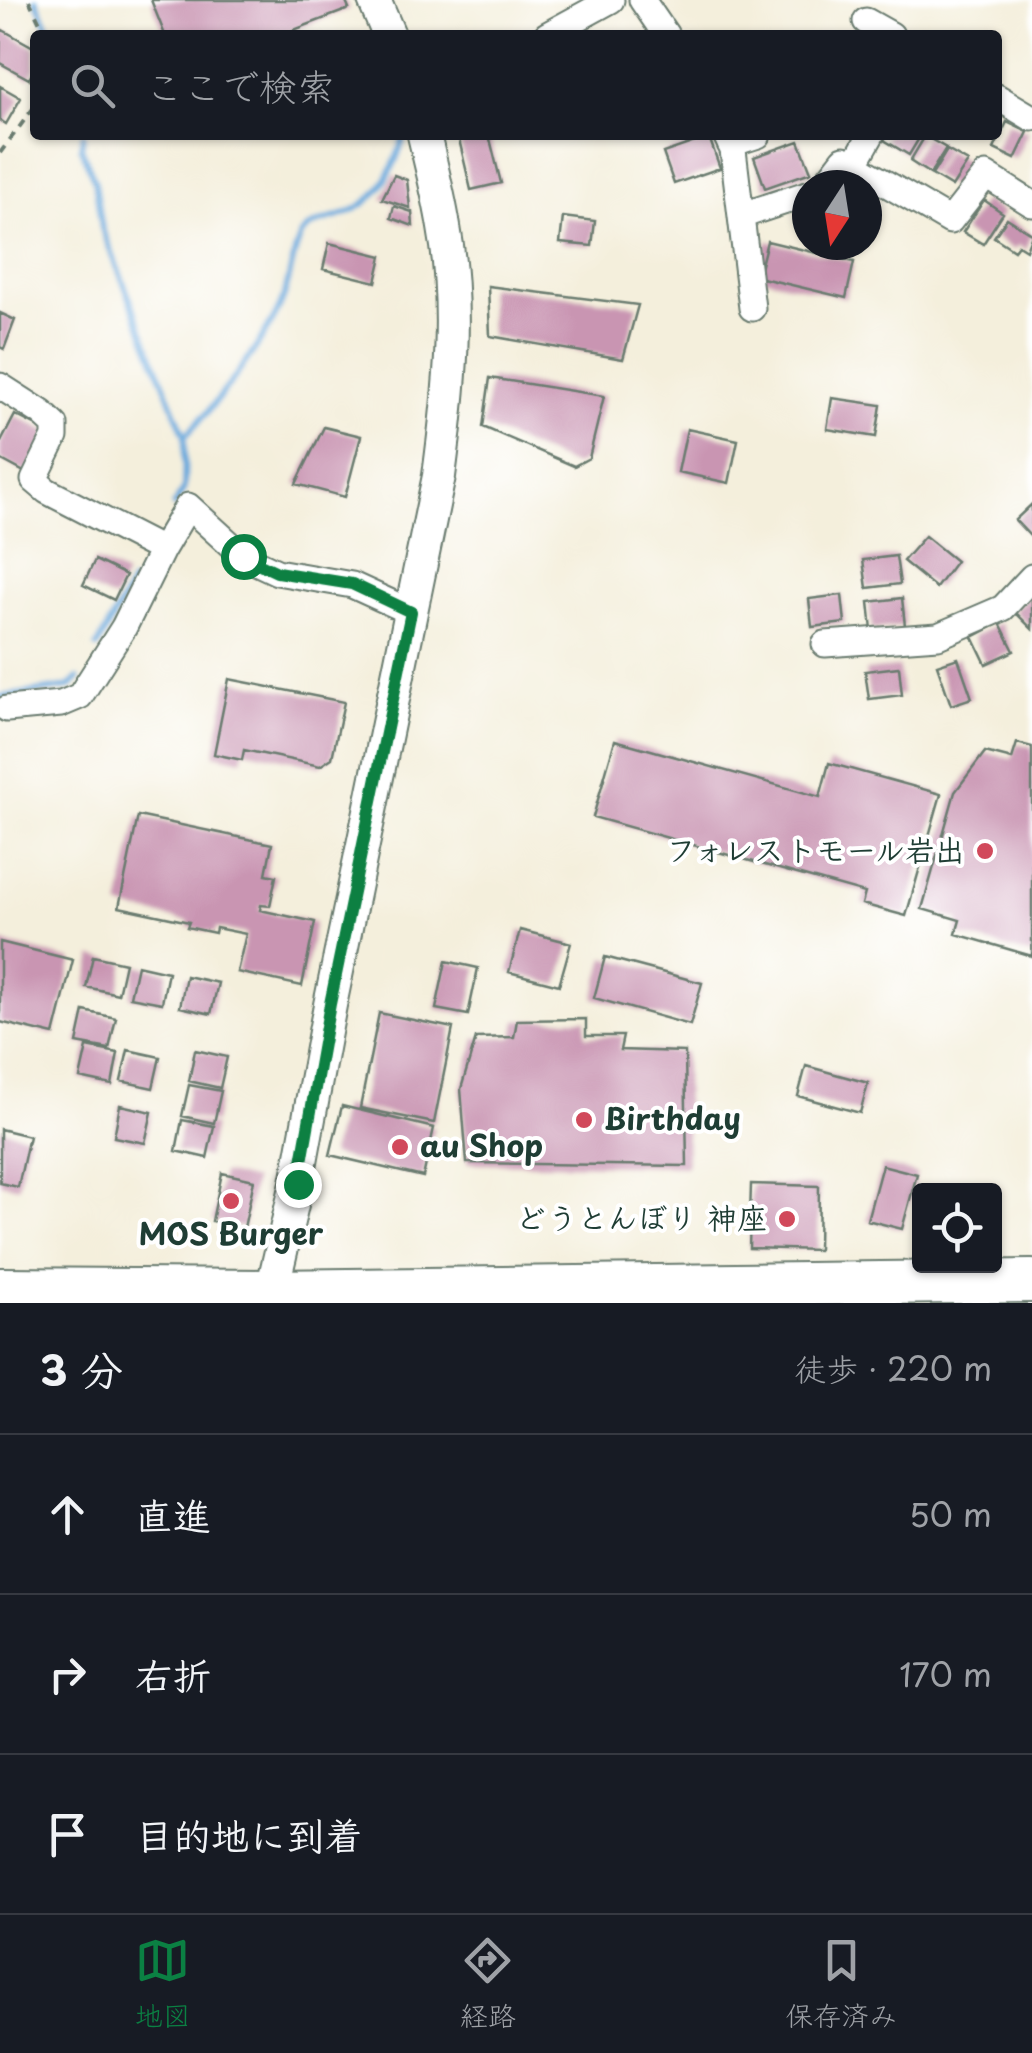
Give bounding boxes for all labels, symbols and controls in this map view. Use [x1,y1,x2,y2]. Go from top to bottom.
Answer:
search box [30,30,1002,140]
text: ここで検索 [145,57,335,114]
icon: search [65,58,120,113]
north arrow [792,170,882,260]
route start [221,534,267,580]
place label: フォレストモール岩出 [666,826,965,871]
marker: フォレストモール岩出 [974,840,996,862]
place label: Birthday [604,1095,741,1140]
marker: Birthday [573,1109,595,1131]
place label: au Shop [420,1122,543,1167]
marker: au Shop [389,1136,411,1158]
route end [276,1162,322,1208]
map controls [912,1183,1002,1273]
button: locate [912,1183,1002,1273]
marker: MOS Burger [220,1190,242,1212]
place label: どうとんぼり 神座 [515,1194,767,1239]
marker: どうとんぼり 神座 [776,1208,798,1230]
place label: MOS Burger [139,1210,324,1255]
text: 3 分 [40,1337,123,1400]
text: 徒歩 · 220 m [794,1344,992,1392]
text: 直進 [135,1486,211,1543]
icon: ahead [40,1487,95,1542]
text: 50 m [909,1490,992,1538]
text: 右折 [135,1646,211,1703]
icon: right [40,1647,95,1702]
text: 170 m [899,1650,992,1698]
text: 目的地に到着 [135,1806,363,1863]
icon: arrive [40,1807,95,1862]
tab: 地図 [135,1933,191,2036]
tab: 経路 [460,1933,516,2036]
tab: 保存済み [785,1933,897,2036]

